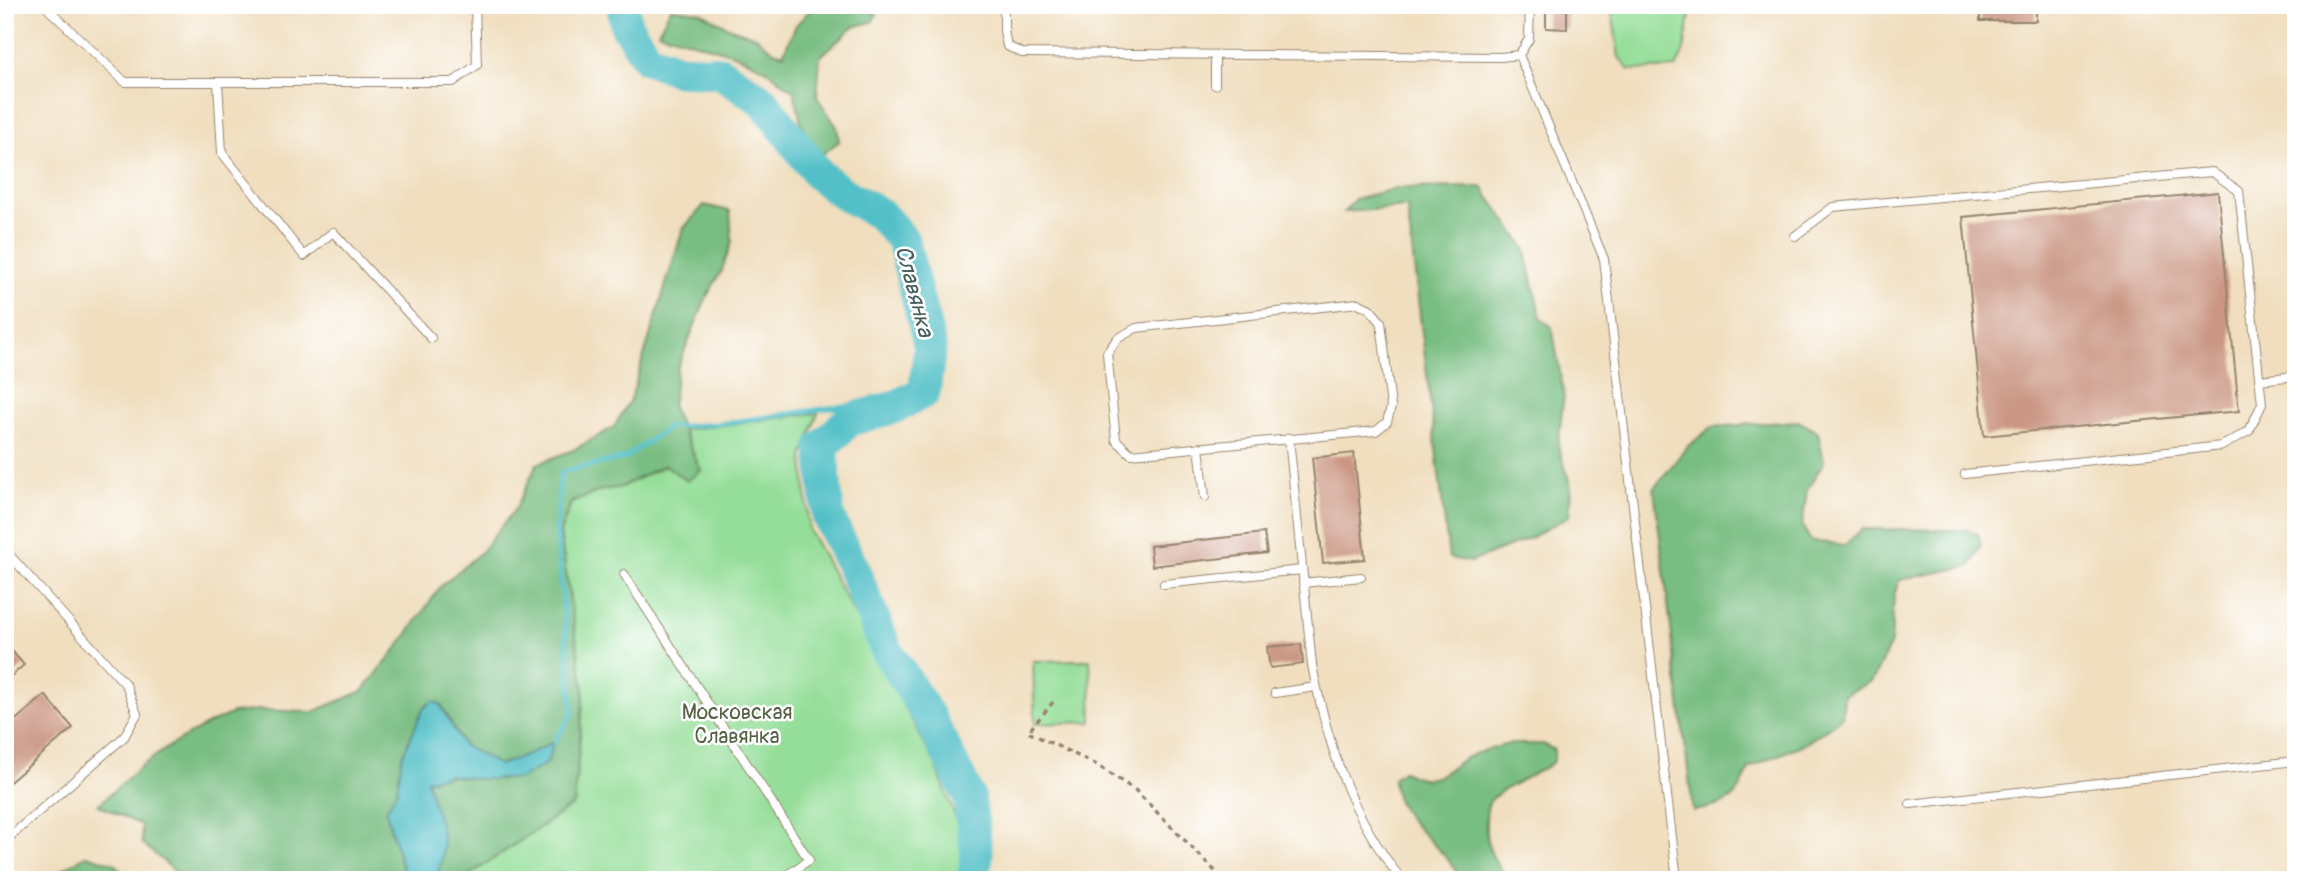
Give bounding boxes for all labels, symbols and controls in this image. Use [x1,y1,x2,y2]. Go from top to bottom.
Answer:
water label: Славянка [888,242,941,341]
park label: Московская Славянка [682,699,792,750]

